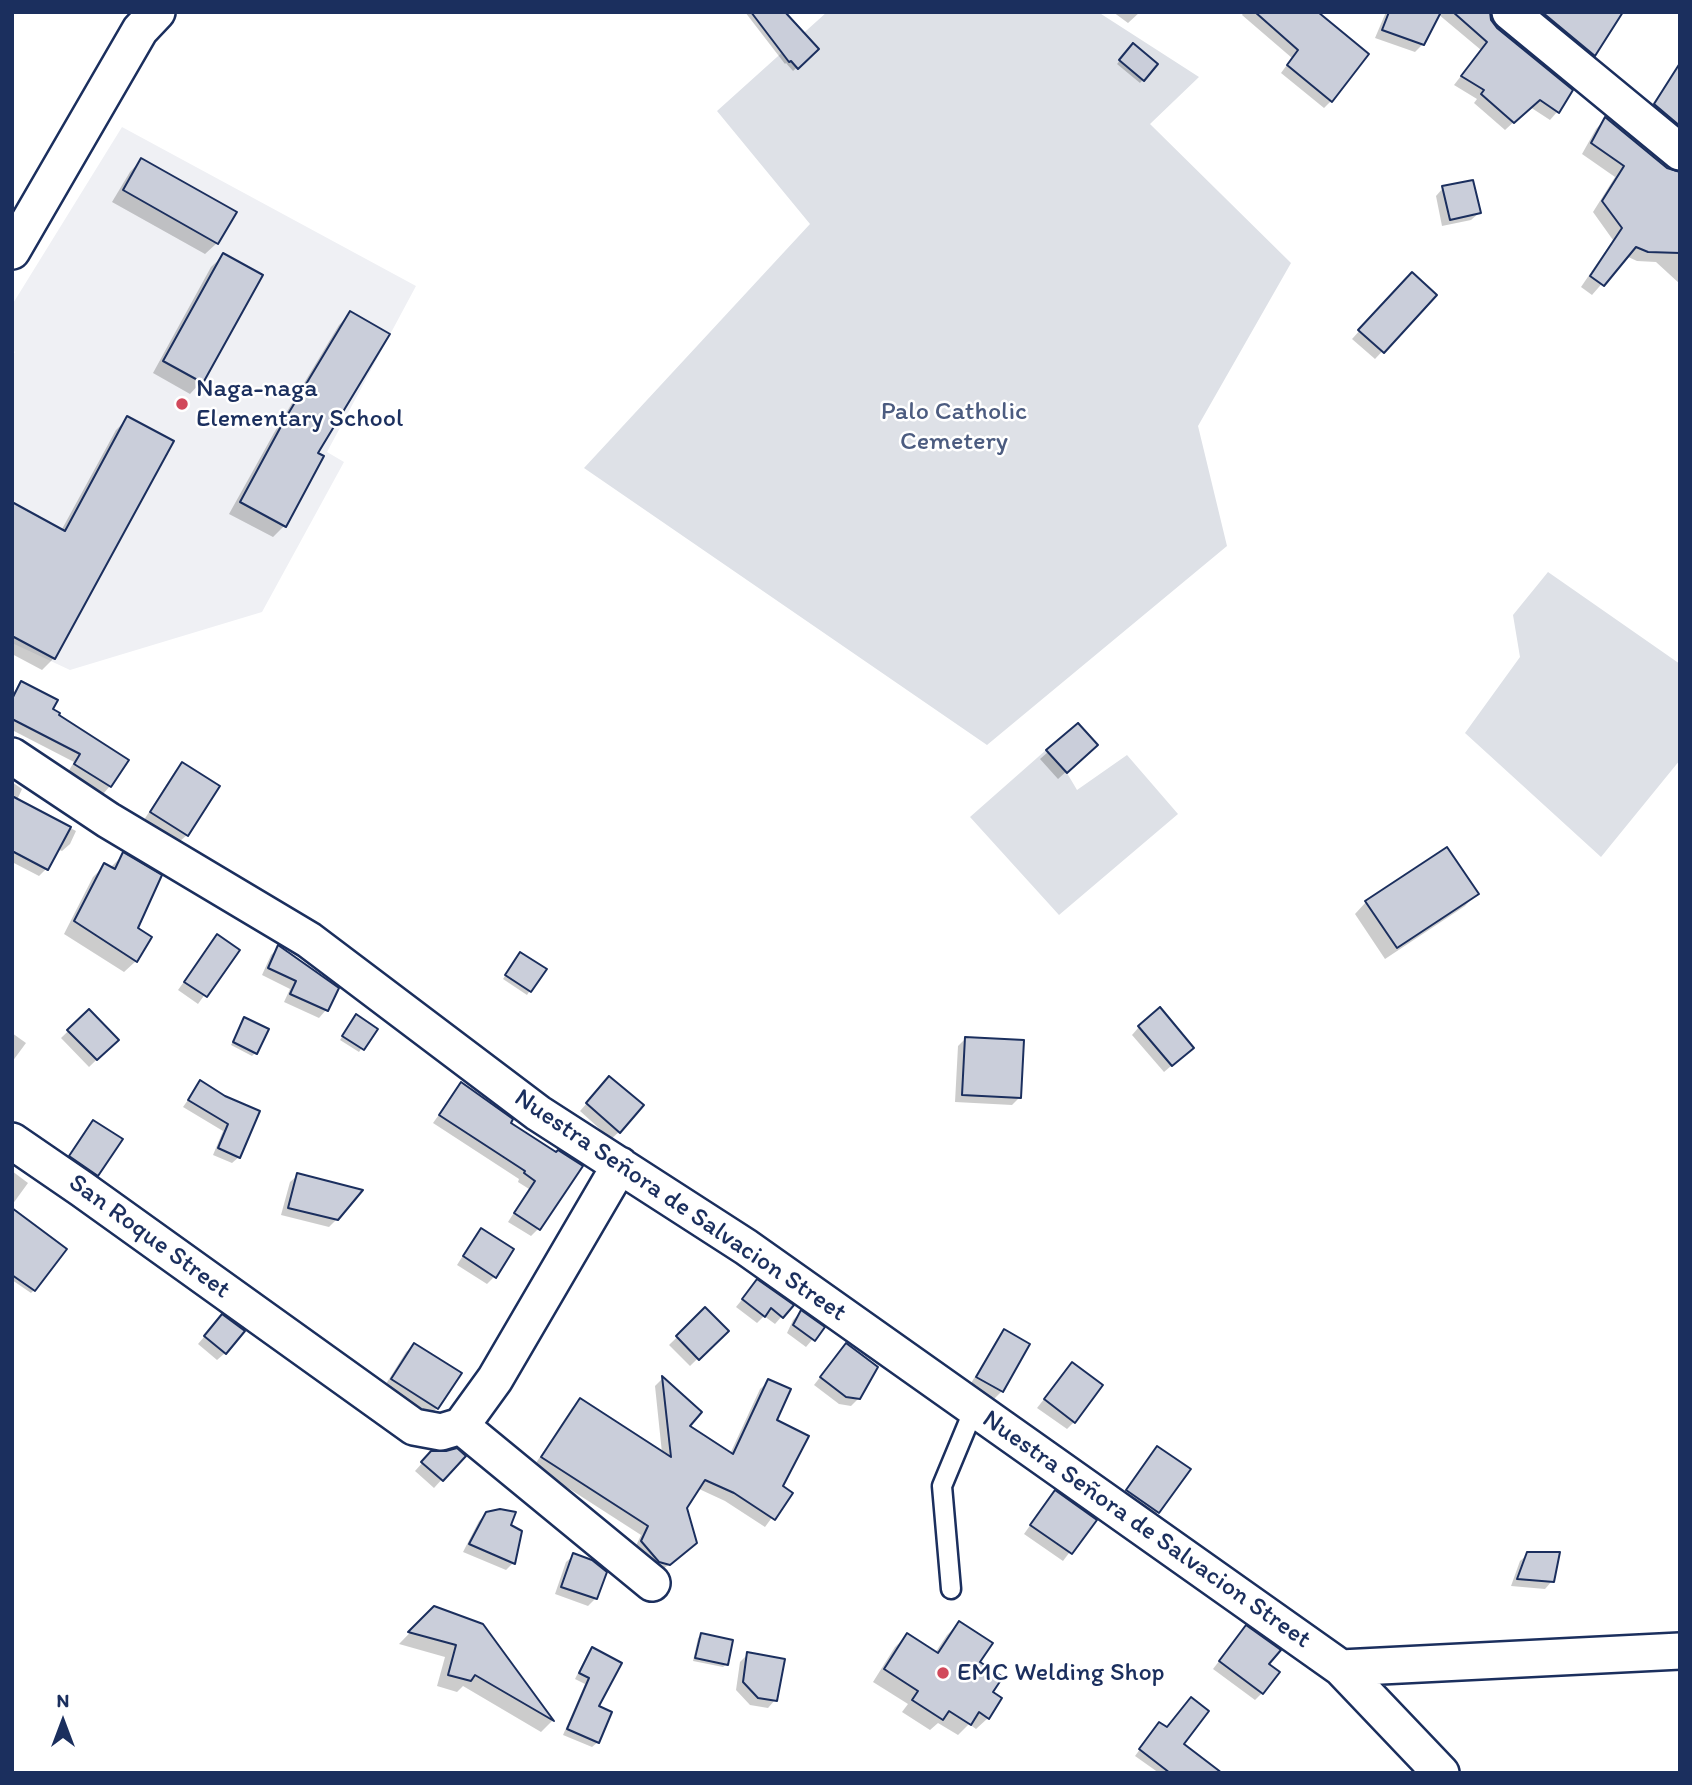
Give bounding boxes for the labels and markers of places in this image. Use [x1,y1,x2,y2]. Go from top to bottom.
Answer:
place label: Naga-naga Elementary School [196,373,403,434]
marker: Naga-naga Elementary School [174,396,190,412]
place label: EMC Welding Shop [957,1657,1165,1689]
marker: EMC Welding Shop [935,1665,951,1681]

